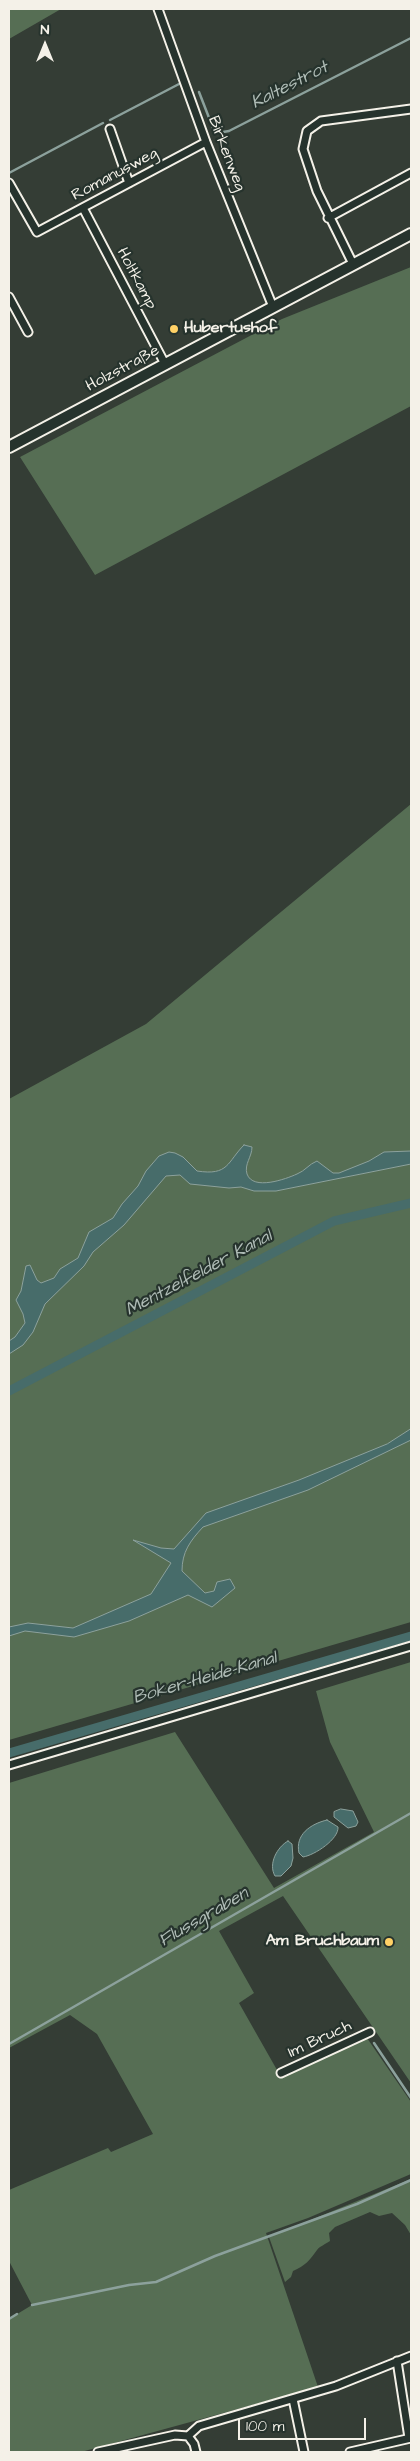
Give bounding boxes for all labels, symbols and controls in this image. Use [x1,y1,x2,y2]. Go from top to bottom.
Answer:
north arrow [20,20,70,70]
text: N [41,20,49,40]
water label: Kaltestrot [248,57,332,115]
street label: Birkenweg [203,114,249,194]
street label: Romanusweg [69,144,161,206]
street label: Holtkamp [112,245,160,313]
place label: Hubertushof [184,319,277,339]
marker: Hubertushof [168,323,180,335]
street label: Holzstraße [83,342,163,396]
water label: Mentzelfelder Kanal [122,1226,276,1322]
water label: Boker-Heide-Kanal [131,1648,279,1710]
water label: Flussgraben [155,1884,253,1952]
place label: Am Bruchbaum [266,1932,379,1952]
marker: Am Bruchbaum [383,1936,395,1948]
street label: Im Bruch [285,2017,355,2063]
scale bar [240,2408,368,2440]
text: 100 m [246,2416,285,2437]

